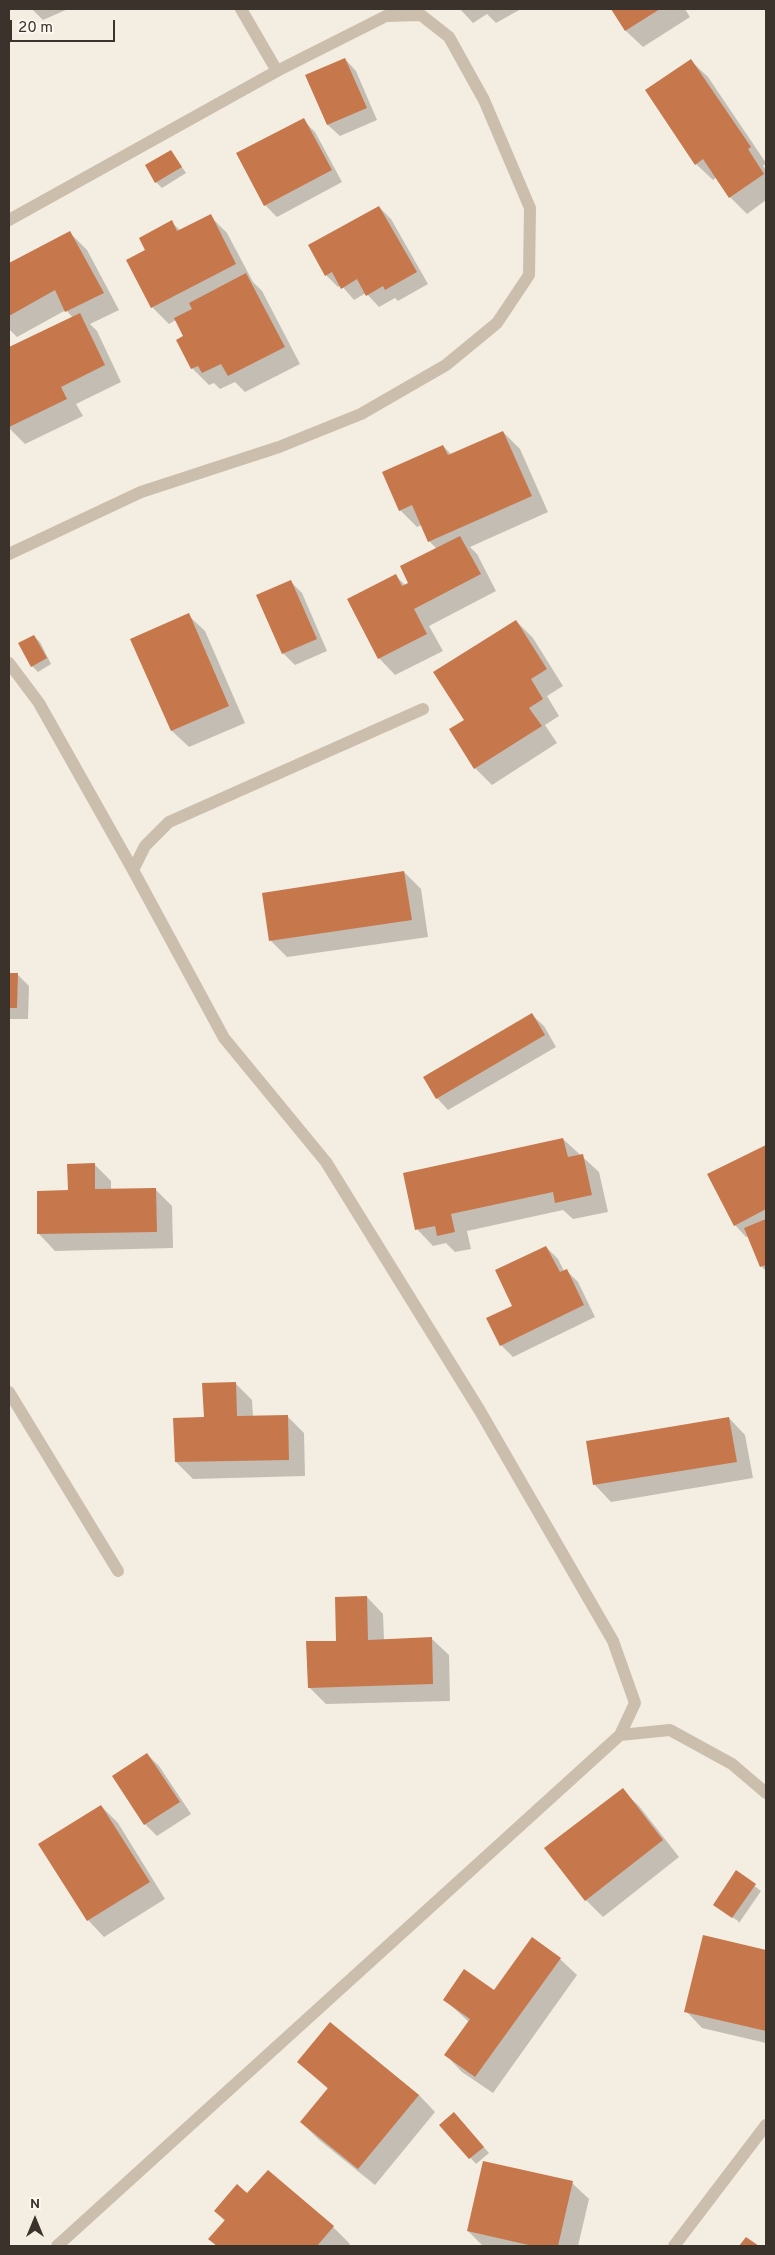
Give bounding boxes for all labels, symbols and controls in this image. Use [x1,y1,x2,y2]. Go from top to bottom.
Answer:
scale bar [12,10,118,42]
text: 20 m [18,19,53,38]
north arrow [10,2195,60,2245]
text: N [30,2196,40,2213]

